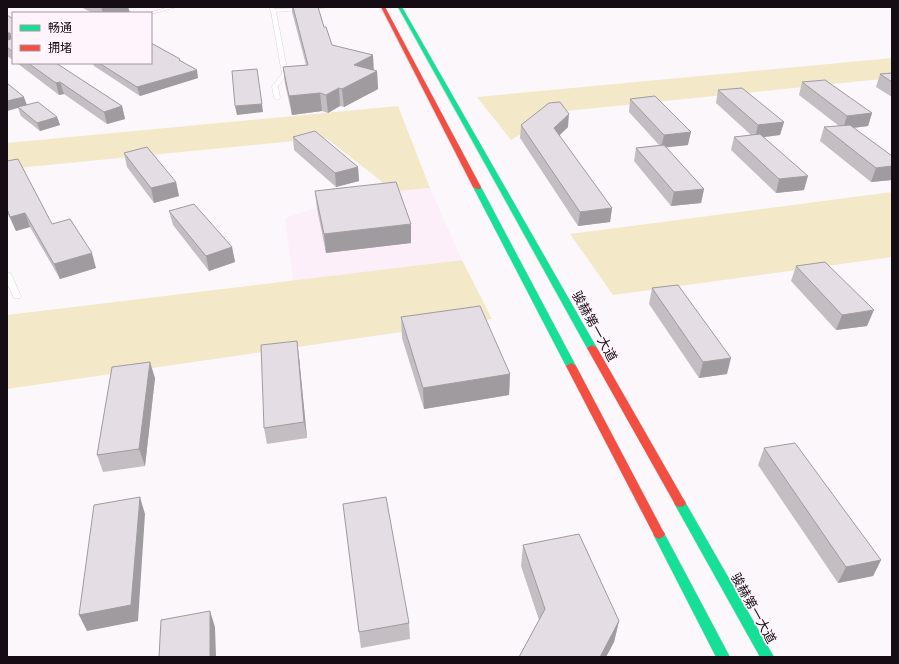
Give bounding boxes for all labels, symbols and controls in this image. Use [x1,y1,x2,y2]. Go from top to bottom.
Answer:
legend [12,12,152,64]
text: 畅通 [48,20,72,36]
text: 拥堵 [48,40,72,56]
street label: 骏赫第一大道 [567,288,621,365]
street label: 骏赫第一大道 [726,570,780,647]

